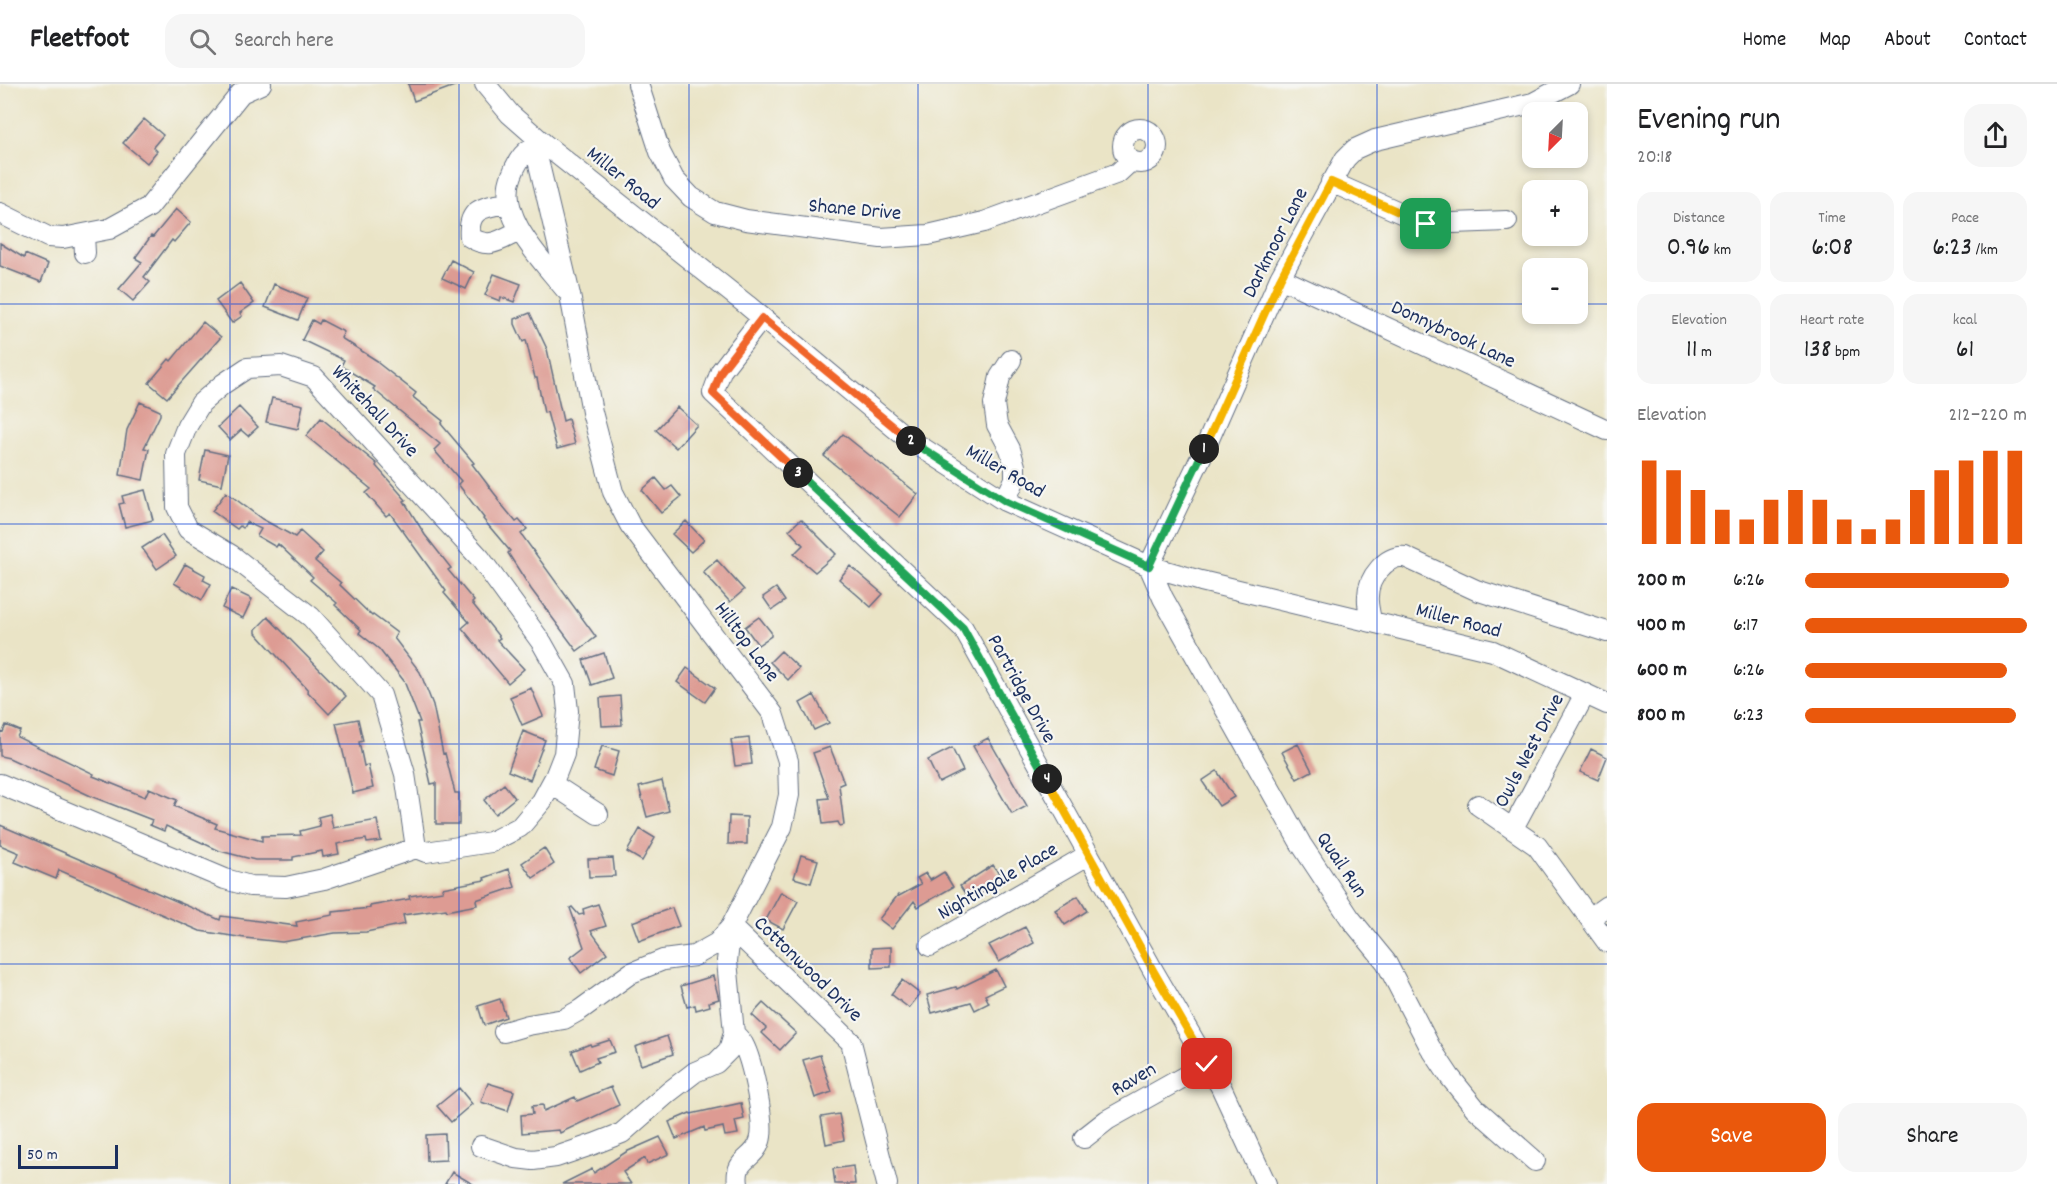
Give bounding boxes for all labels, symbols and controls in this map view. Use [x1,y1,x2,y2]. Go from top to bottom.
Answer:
search box [165,14,585,68]
text: Fleetfoot [30,21,129,61]
icon: search [186,25,219,58]
text: Search here [234,26,334,57]
text: Home [1742,26,1786,56]
text: Map [1819,26,1851,56]
text: About [1884,26,1931,56]
text: Contact [1964,26,2027,56]
text: Evening run [1637,98,1781,145]
north arrow [1522,102,1588,168]
map controls [1522,102,1588,324]
button: share [1964,104,2027,167]
street label: Miller Road [579,140,665,218]
text: 20:18 [1637,144,1672,172]
button: + [1522,180,1588,246]
street label: Darkmoor Lane [1236,183,1317,304]
street label: Shane Drive [807,192,902,230]
pin [1400,198,1451,249]
icon: arrive [1409,207,1442,240]
text: Distance [1673,207,1725,230]
text: Time [1818,207,1846,230]
text: Pace [1951,207,1979,230]
text: 0.96 [1667,230,1710,267]
text: 6:08 [1811,230,1853,267]
text: 6:23 [1932,230,1972,267]
text: km [1710,239,1731,262]
text: /km [1972,239,1998,262]
button: − [1522,258,1588,324]
street label: Donnybrook Lane [1385,294,1520,378]
text: Elevation [1671,309,1727,332]
text: Heart rate [1800,309,1864,332]
text: kcal [1953,309,1977,332]
text: 11 [1686,332,1697,369]
text: 138 [1804,332,1831,369]
text: 61 [1956,332,1974,369]
text: m [1697,341,1712,364]
text: bpm [1831,341,1860,364]
street label: Whitehall Drive [323,359,425,465]
text: Elevation [1637,402,1707,430]
text: 212–220 m [1949,402,2027,430]
pin: 2 [896,426,926,456]
text: 2 [908,429,915,452]
pin: 1 [1189,434,1219,464]
text: 1 [1202,437,1206,460]
street label: Miller Road [959,438,1050,507]
pin: 3 [783,458,813,488]
text: 3 [794,461,802,484]
text: 200 m [1637,567,1686,595]
text: 6:26 [1733,567,1765,595]
street label: Hilltop Lane [705,596,786,689]
street label: Miller Road [1412,596,1504,648]
text: 400 m [1637,612,1685,640]
text: 6:17 [1733,612,1758,640]
street label: Partridge Drive [978,630,1063,749]
text: 600 m [1637,657,1687,685]
text: 6:26 [1733,657,1765,685]
street label: Owls Nest Drive [1488,689,1573,814]
text: 800 m [1637,702,1685,730]
text: 6:23 [1733,702,1764,730]
pin: 4 [1032,764,1062,794]
text: 4 [1044,767,1050,790]
street label: Quail Run [1307,827,1374,905]
street label: Nightingale Place [933,836,1064,929]
street label: Cottonwood Drive [746,910,868,1030]
pin [1181,1038,1232,1089]
icon: check [1190,1047,1223,1080]
street label: Raven [1106,1056,1163,1106]
button: Save [1637,1103,1826,1172]
button: Share [1838,1103,2027,1172]
scale bar [18,1142,118,1170]
text: 50 m [27,1144,58,1167]

